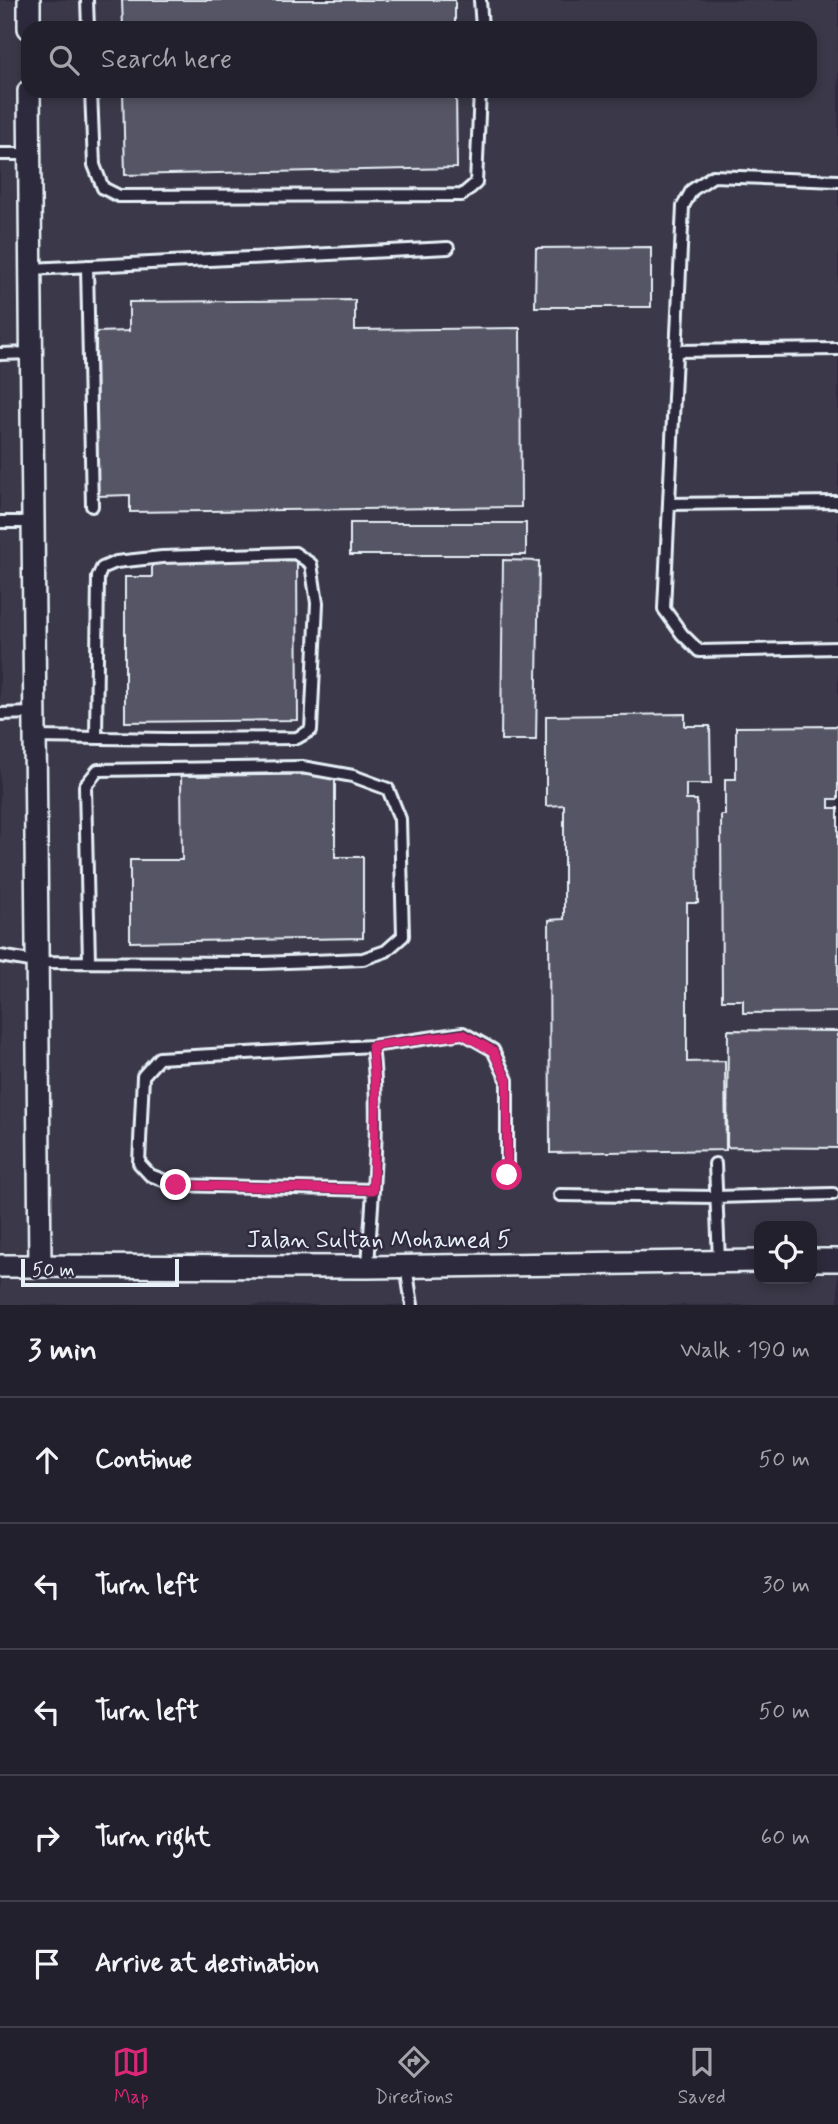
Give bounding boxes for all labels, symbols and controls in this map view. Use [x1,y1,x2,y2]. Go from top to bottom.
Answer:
search box [21,21,817,98]
icon: search [45,41,83,79]
text: Search here [101,43,232,77]
route start [491,1159,522,1190]
route end [160,1169,191,1200]
map controls [754,1221,817,1284]
button: locate [754,1221,817,1284]
street label: Jalan Sultan Mohamed 5 [247,1225,511,1256]
scale bar [21,1256,178,1288]
text: 50 m [32,1258,75,1283]
text: 3 min [28,1331,97,1370]
text: Walk · 190 m [680,1336,810,1366]
icon: ahead [28,1441,66,1479]
text: Continue [95,1443,192,1477]
text: 50 m [759,1445,810,1475]
icon: left [28,1567,66,1605]
text: Turn left [95,1569,199,1603]
text: 30 m [762,1571,810,1601]
icon: left [28,1693,66,1731]
text: Turn left [95,1695,199,1729]
text: 50 m [759,1697,810,1727]
icon: right [28,1819,66,1857]
text: Turn right [95,1821,211,1855]
text: 60 m [761,1823,810,1853]
icon: arrive [28,1945,66,1983]
text: Arrive at destination [95,1947,319,1981]
tab: Map [112,2043,150,2110]
tab: Directions [375,2043,453,2110]
tab: Saved [678,2043,726,2110]

